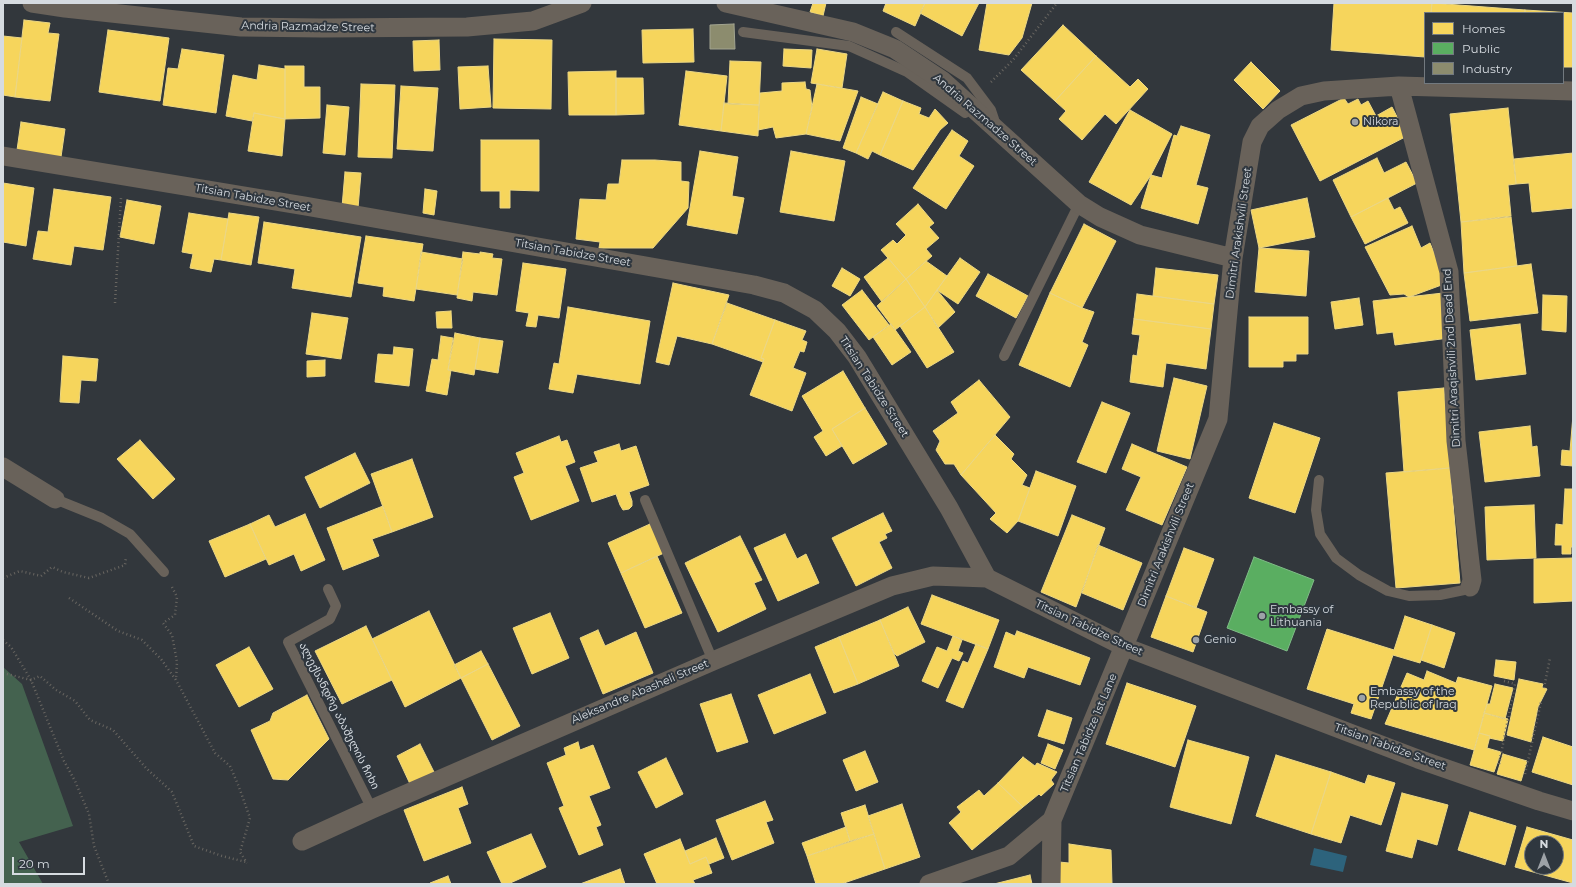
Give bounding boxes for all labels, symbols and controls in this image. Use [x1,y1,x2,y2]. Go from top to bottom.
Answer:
legend [1424,12,1564,84]
street label: Andria Razmadze Street [241,19,375,35]
text: Homes [1462,21,1505,36]
text: Public [1462,41,1500,56]
text: Industry [1462,61,1512,76]
street label: Andria Razmadze Street [930,71,1040,169]
place label: Nikora [1363,115,1399,129]
marker: Nikora [1350,117,1360,127]
street label: Dimitri Arakishvili Street [1223,166,1255,300]
street label: Titsian Tabidze Street [194,181,312,215]
street label: Titsian Tabidze Street [514,236,632,270]
street label: Dimitri Araqishvili 2nd Dead End [1441,268,1463,448]
street label: Titsian Tabidze Street [836,334,912,440]
street label: Dimitri Arakishvili Street [1135,481,1197,609]
street label: Titsian Tabidze Street [1033,597,1145,659]
place label: Embassy of Lithuania [1270,603,1333,629]
marker: Embassy of Lithuania [1257,611,1267,621]
place label: Genio [1204,633,1236,647]
marker: Genio [1191,635,1201,645]
street label: ალექსანდრე აბაშელის ჩიხი [296,640,382,792]
street label: Aleksandre Abasheli Street [569,657,711,727]
street label: Titsian Tabidze 1st Lane [1058,672,1120,794]
place label: Embassy of the Republic of Iraq [1370,685,1457,711]
marker: Embassy of the Republic of Iraq [1357,693,1367,703]
street label: Titsian Tabidze Street [1333,721,1447,773]
north arrow [1524,835,1564,875]
text: N [1540,837,1548,851]
scale bar [14,849,87,875]
text: 20 m [19,856,50,871]

